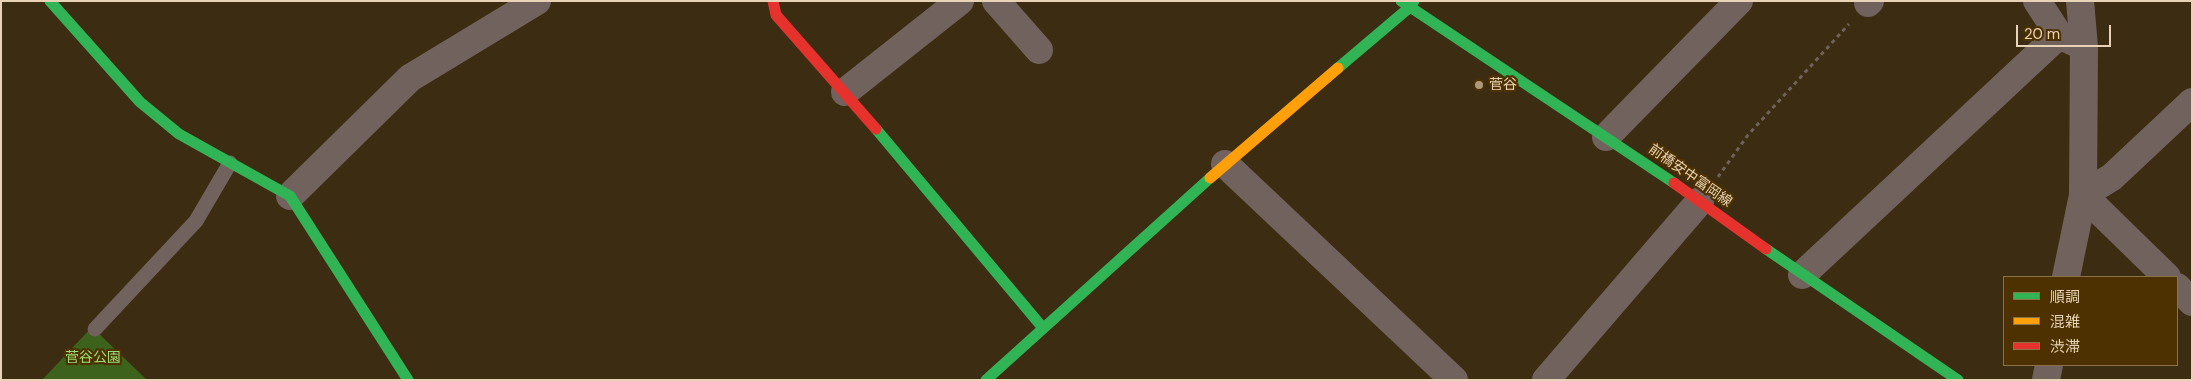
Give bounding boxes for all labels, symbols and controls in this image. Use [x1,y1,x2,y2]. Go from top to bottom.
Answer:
scale bar [2018,15,2113,47]
text: 20 m [2024,24,2060,44]
place label: 菅谷 [1489,77,1517,93]
marker: 菅谷 [1473,79,1485,91]
street label: 前橋安中富岡線 [1645,141,1735,211]
legend [2003,276,2178,366]
text: 順調 [2050,287,2080,307]
text: 混雑 [2050,312,2080,332]
text: 渋滞 [2050,337,2080,357]
park label: 菅谷公園 [65,350,121,366]

